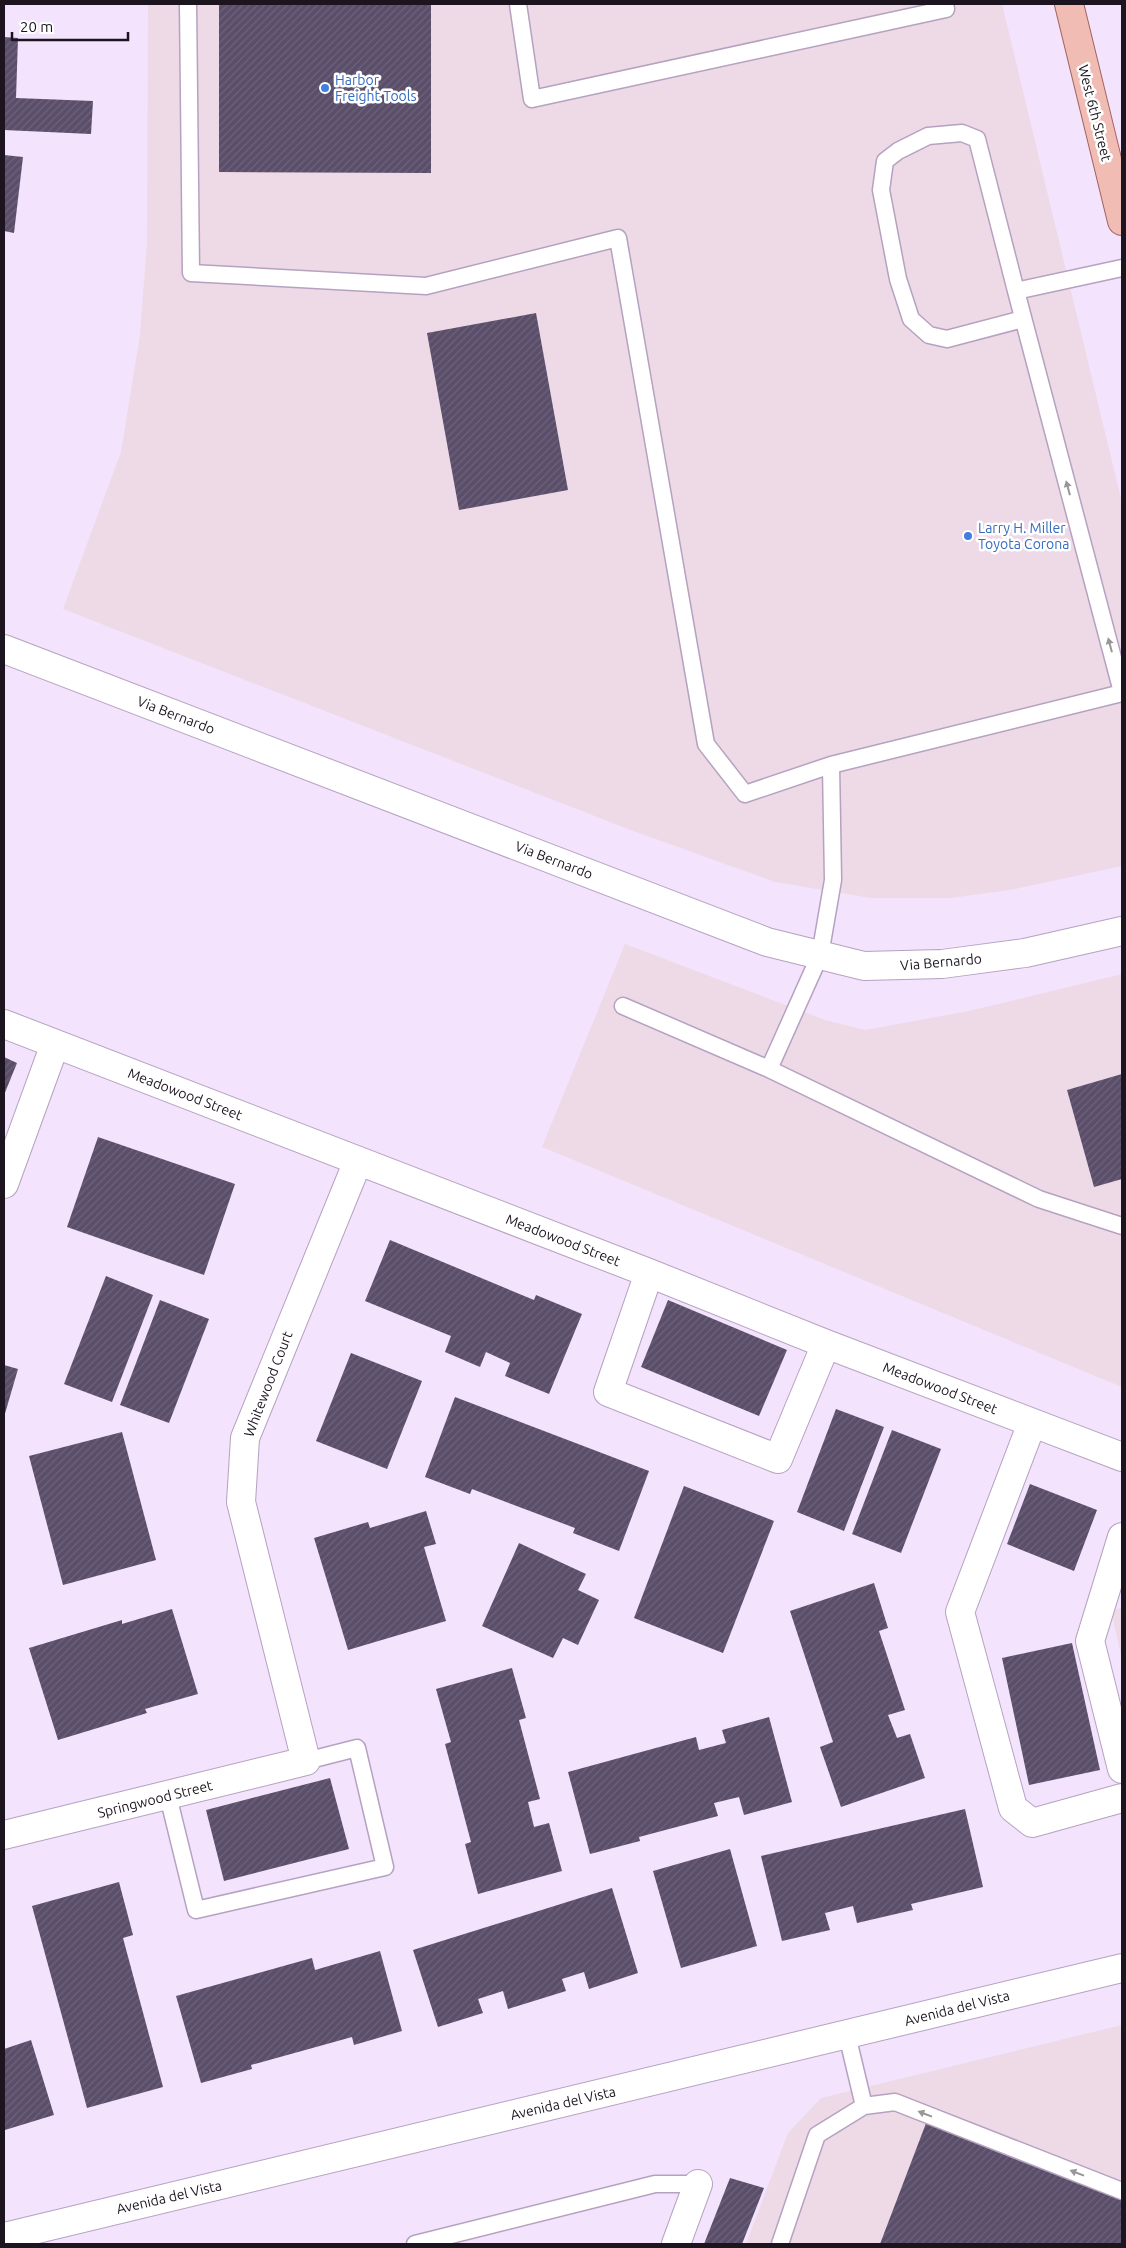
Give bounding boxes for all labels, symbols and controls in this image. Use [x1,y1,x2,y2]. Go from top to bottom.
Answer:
scale bar [12,10,129,42]
text: 20 m [20,18,53,35]
street label: West 6th Street [1075,63,1115,163]
place label: Harbor Freight Tools [335,72,417,104]
marker: Harbor Freight Tools [319,82,331,94]
one-way arrow [1064,480,1072,495]
place label: Larry H. Miller Toyota Corona [978,520,1070,552]
marker: Larry H. Miller Toyota Corona [962,530,974,542]
one-way arrow [1106,637,1114,652]
street label: Via Bernardo [135,693,217,737]
street label: Via Bernardo [513,838,595,882]
street label: Via Bernardo [899,950,983,974]
street label: Meadowood Street [126,1065,245,1123]
street label: Meadowood Street [504,1211,623,1269]
street label: Whitewood Court [241,1329,296,1439]
street label: Meadowood Street [881,1359,1000,1417]
street label: Springwood Street [96,1777,215,1821]
street label: Avenida del Vista [903,1987,1011,2029]
street label: Avenida del Vista [509,2083,617,2123]
one-way arrow [918,2110,933,2117]
one-way arrow [1069,2169,1084,2177]
street label: Avenida del Vista [115,2177,223,2217]

